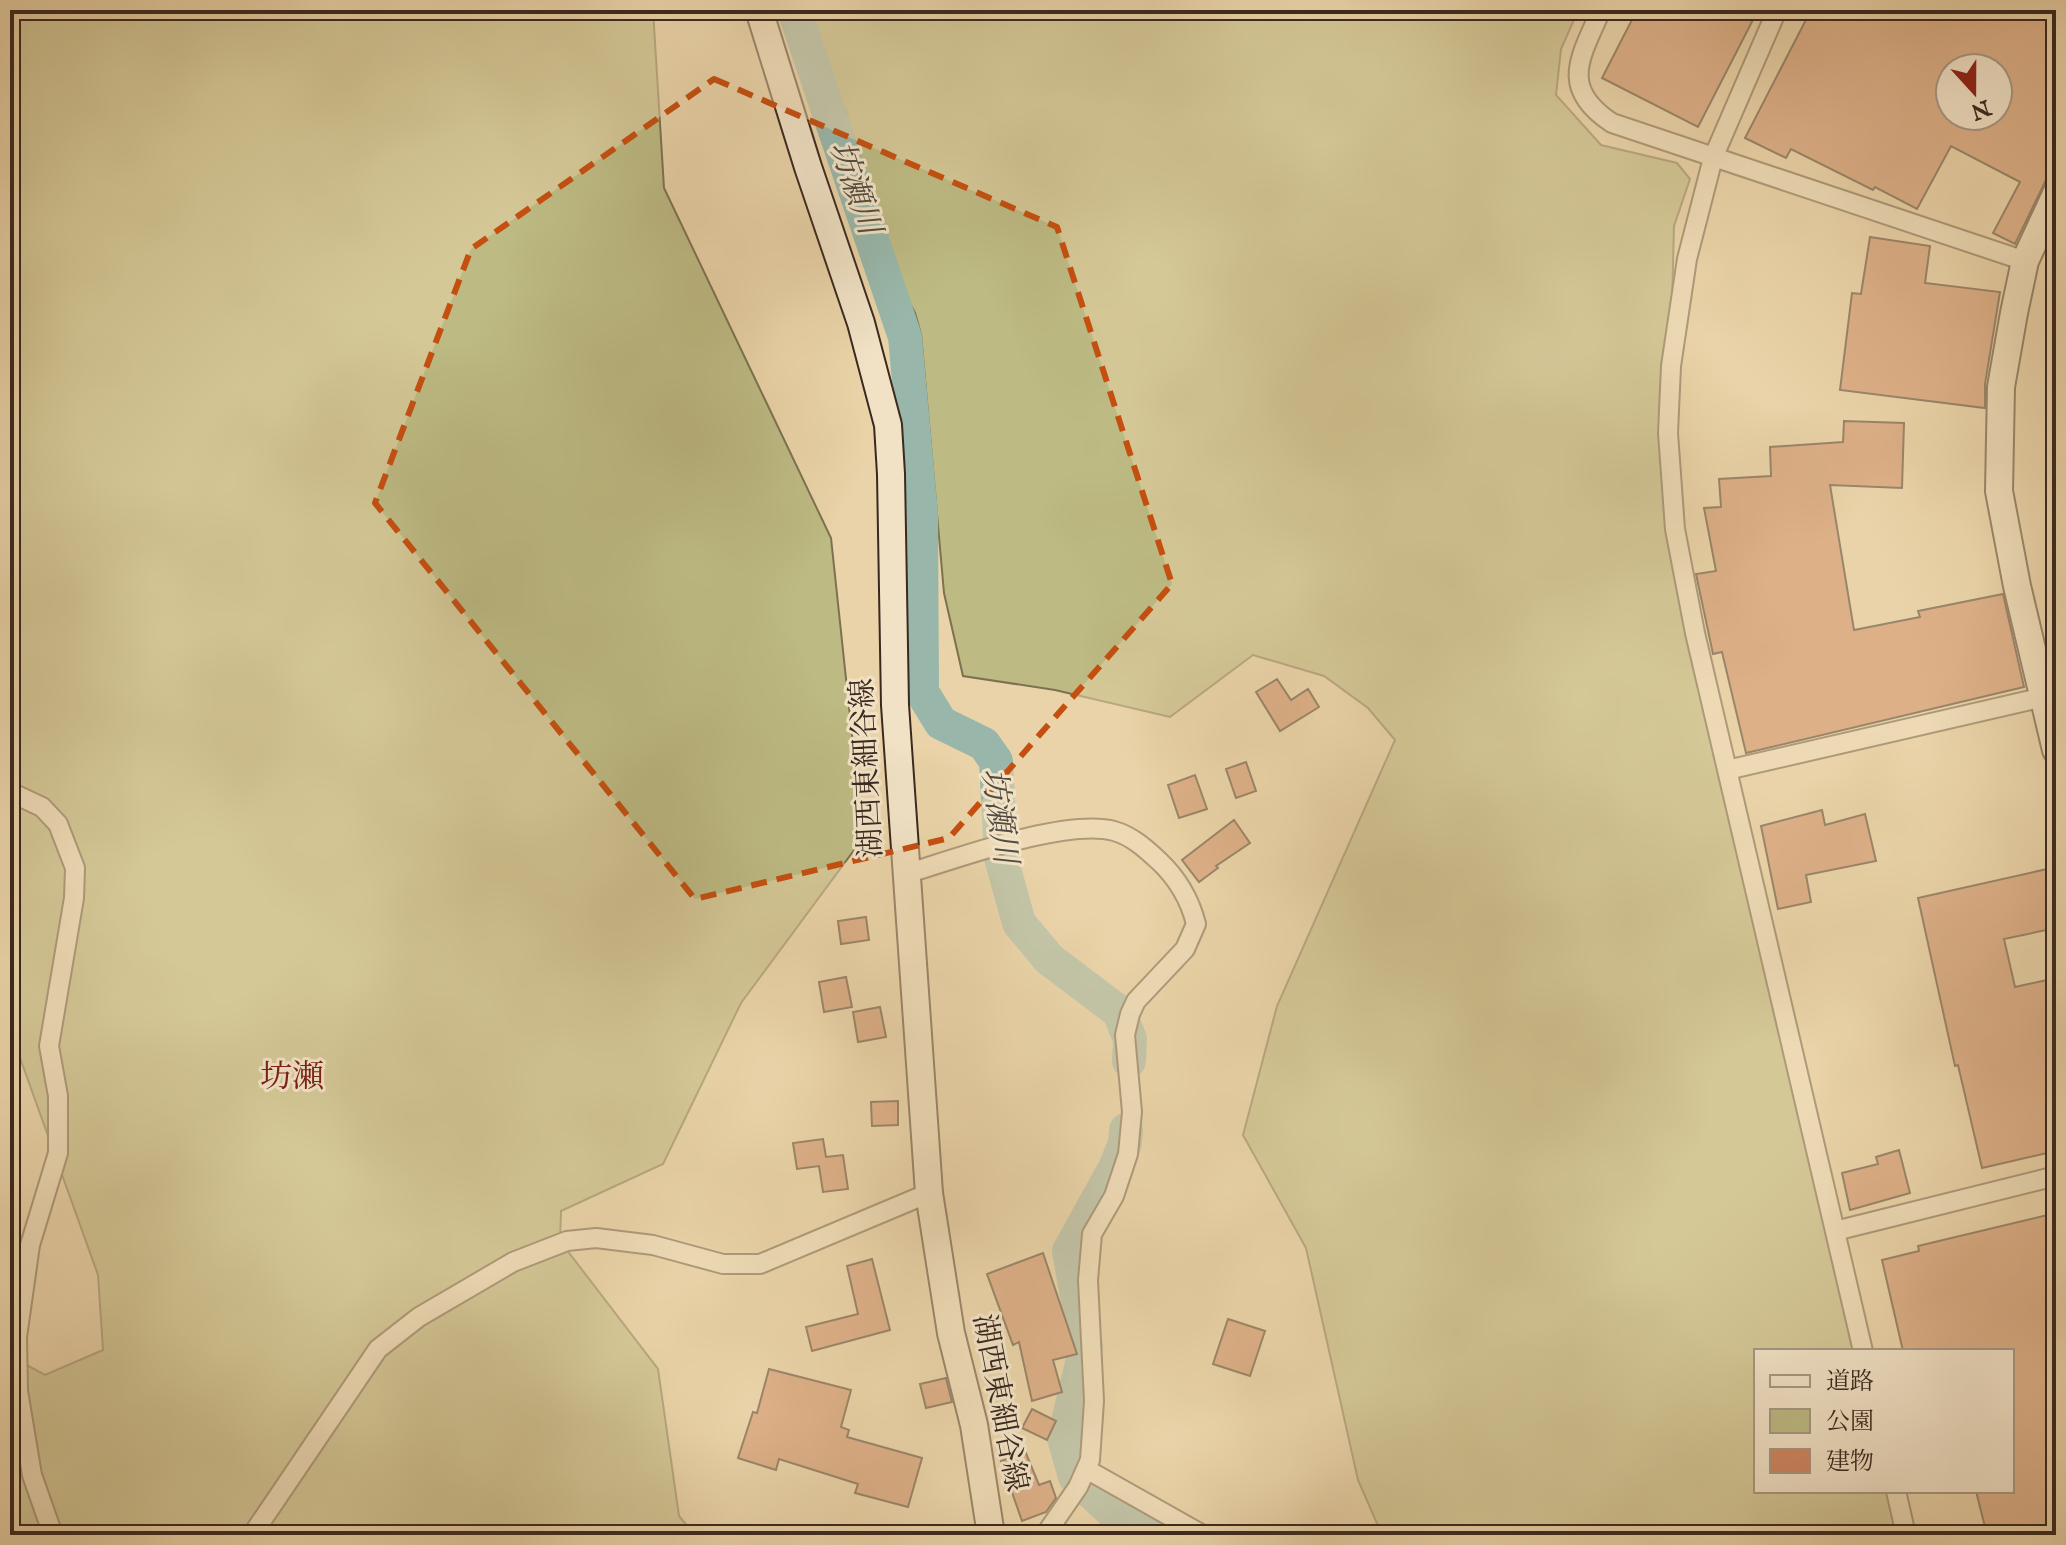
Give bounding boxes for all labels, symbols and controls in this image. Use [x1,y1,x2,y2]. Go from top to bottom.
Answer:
north arrow [1934,52,2014,132]
text: N [1967,92,1995,125]
water label: 坊瀬川 [819,136,890,243]
street label: 湖西東細谷線 [844,677,892,859]
water label: 坊瀬川 [971,766,1025,869]
district label: 坊瀬 [260,1058,324,1099]
street label: 湖西東細谷線 [963,1311,1035,1495]
legend [1754,1349,2014,1493]
text: 道路 [1826,1367,1874,1398]
text: 公園 [1826,1407,1874,1438]
text: 建物 [1826,1447,1874,1478]

